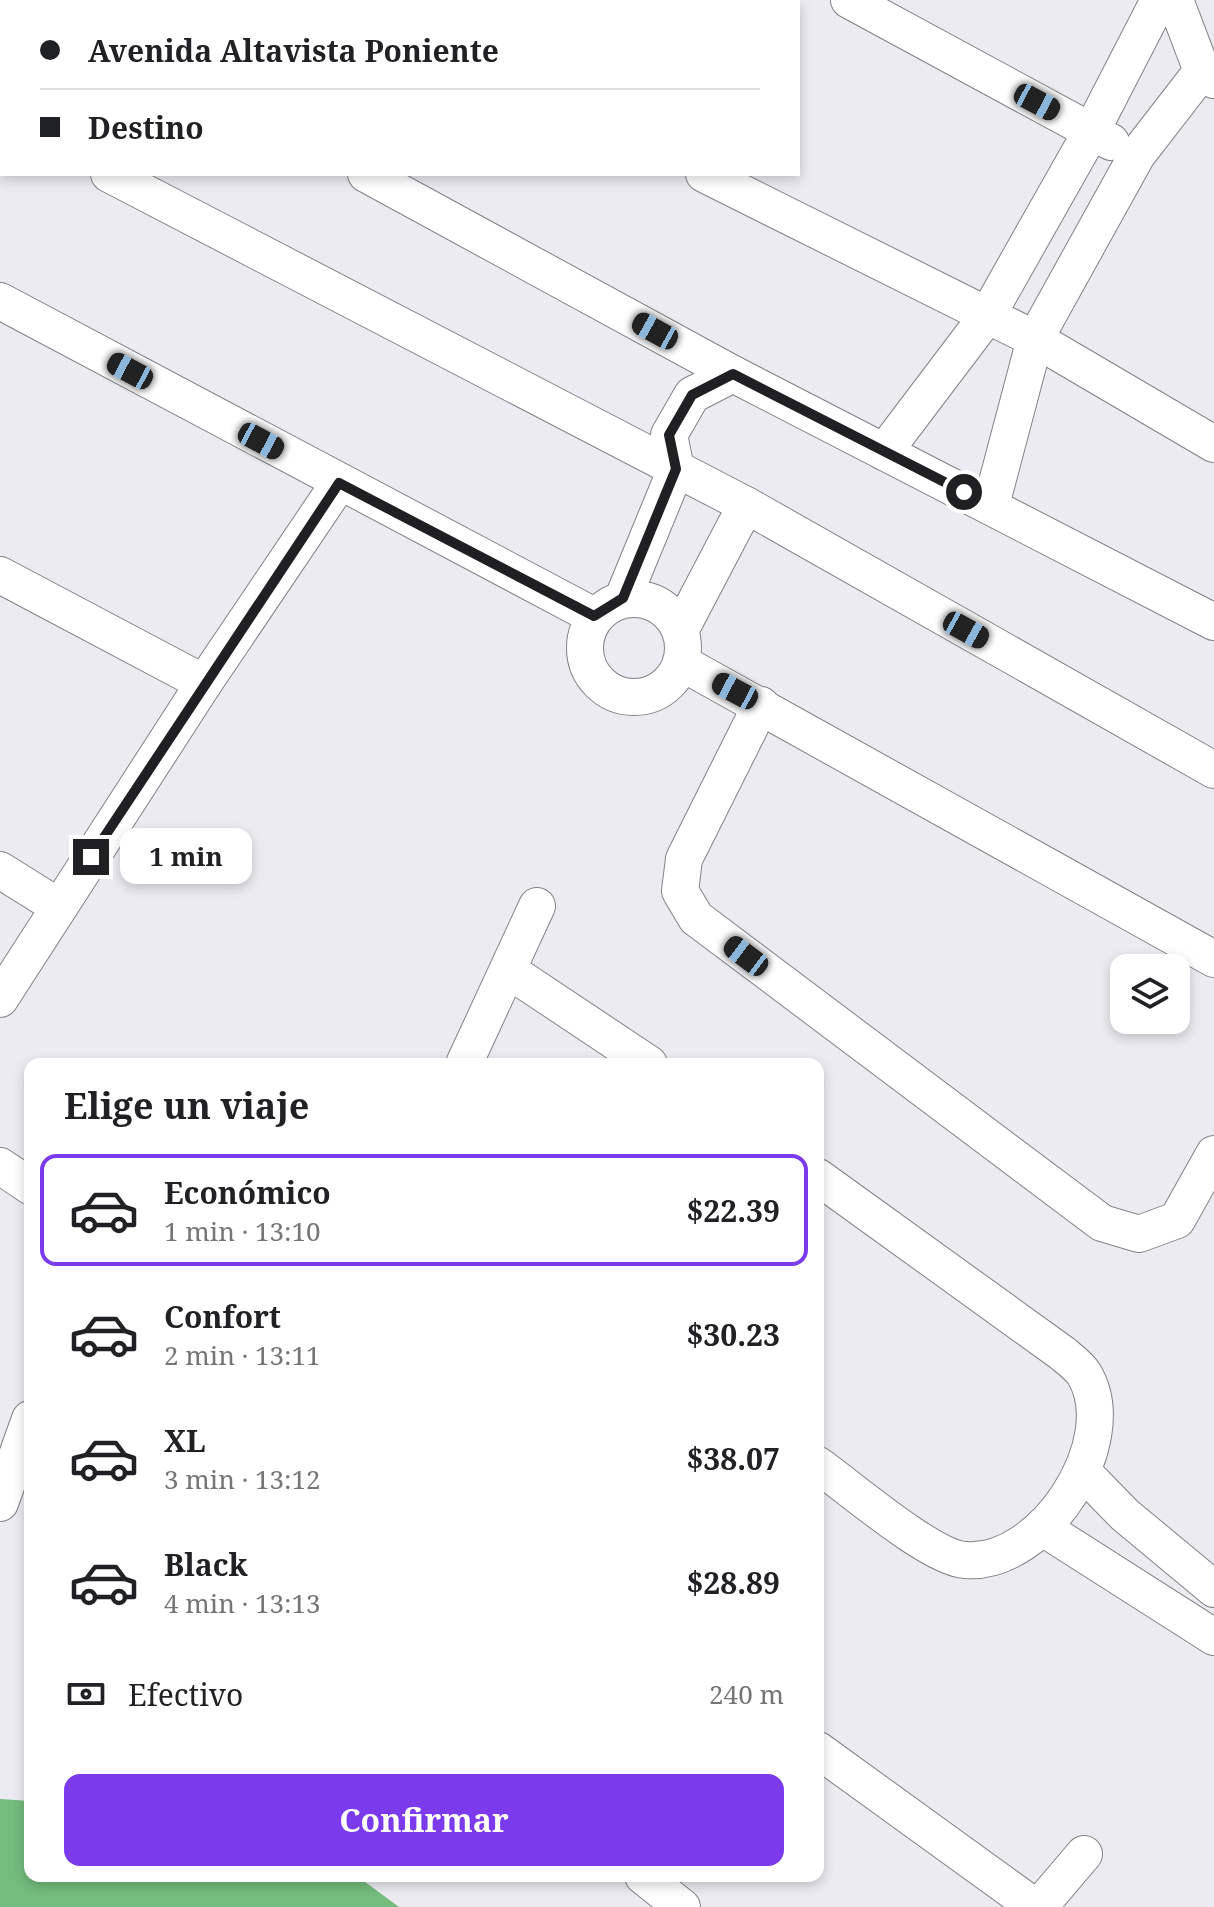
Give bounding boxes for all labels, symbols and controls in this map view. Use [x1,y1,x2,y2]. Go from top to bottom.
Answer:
text: Avenida Altavista Poniente [88,30,499,71]
car [1010,80,1064,124]
text: Destino [88,107,204,148]
car [628,309,682,353]
car [103,349,157,393]
car [234,419,288,463]
route start [946,474,982,510]
car [939,608,993,652]
car [708,669,762,713]
callout: 1 min [119,829,251,885]
text: 1 min [149,838,223,874]
route end [73,839,109,875]
car [720,932,772,980]
map controls [1110,954,1190,1034]
button: layers [1110,954,1190,1034]
text: Elige un viaje [64,1081,309,1130]
text: Económico [164,1172,331,1213]
icon: car [68,1174,140,1246]
text: $22.39 [686,1190,780,1231]
text: 1 min · 13:10 [164,1213,321,1249]
text: Confort [164,1296,281,1337]
icon: car [68,1298,140,1370]
text: $30.23 [686,1314,780,1355]
text: 2 min · 13:11 [164,1337,321,1373]
text: XL [164,1420,206,1461]
icon: car [68,1422,140,1494]
text: $38.07 [686,1438,780,1479]
text: 3 min · 13:12 [164,1461,321,1497]
text: Black [164,1544,248,1585]
icon: car [68,1546,140,1618]
text: $28.89 [686,1562,780,1603]
text: 4 min · 13:13 [164,1585,321,1621]
icon: cash [64,1672,108,1716]
text: Efectivo [128,1674,243,1715]
text: 240 m [709,1676,784,1712]
button: Confirmar [64,1774,784,1866]

